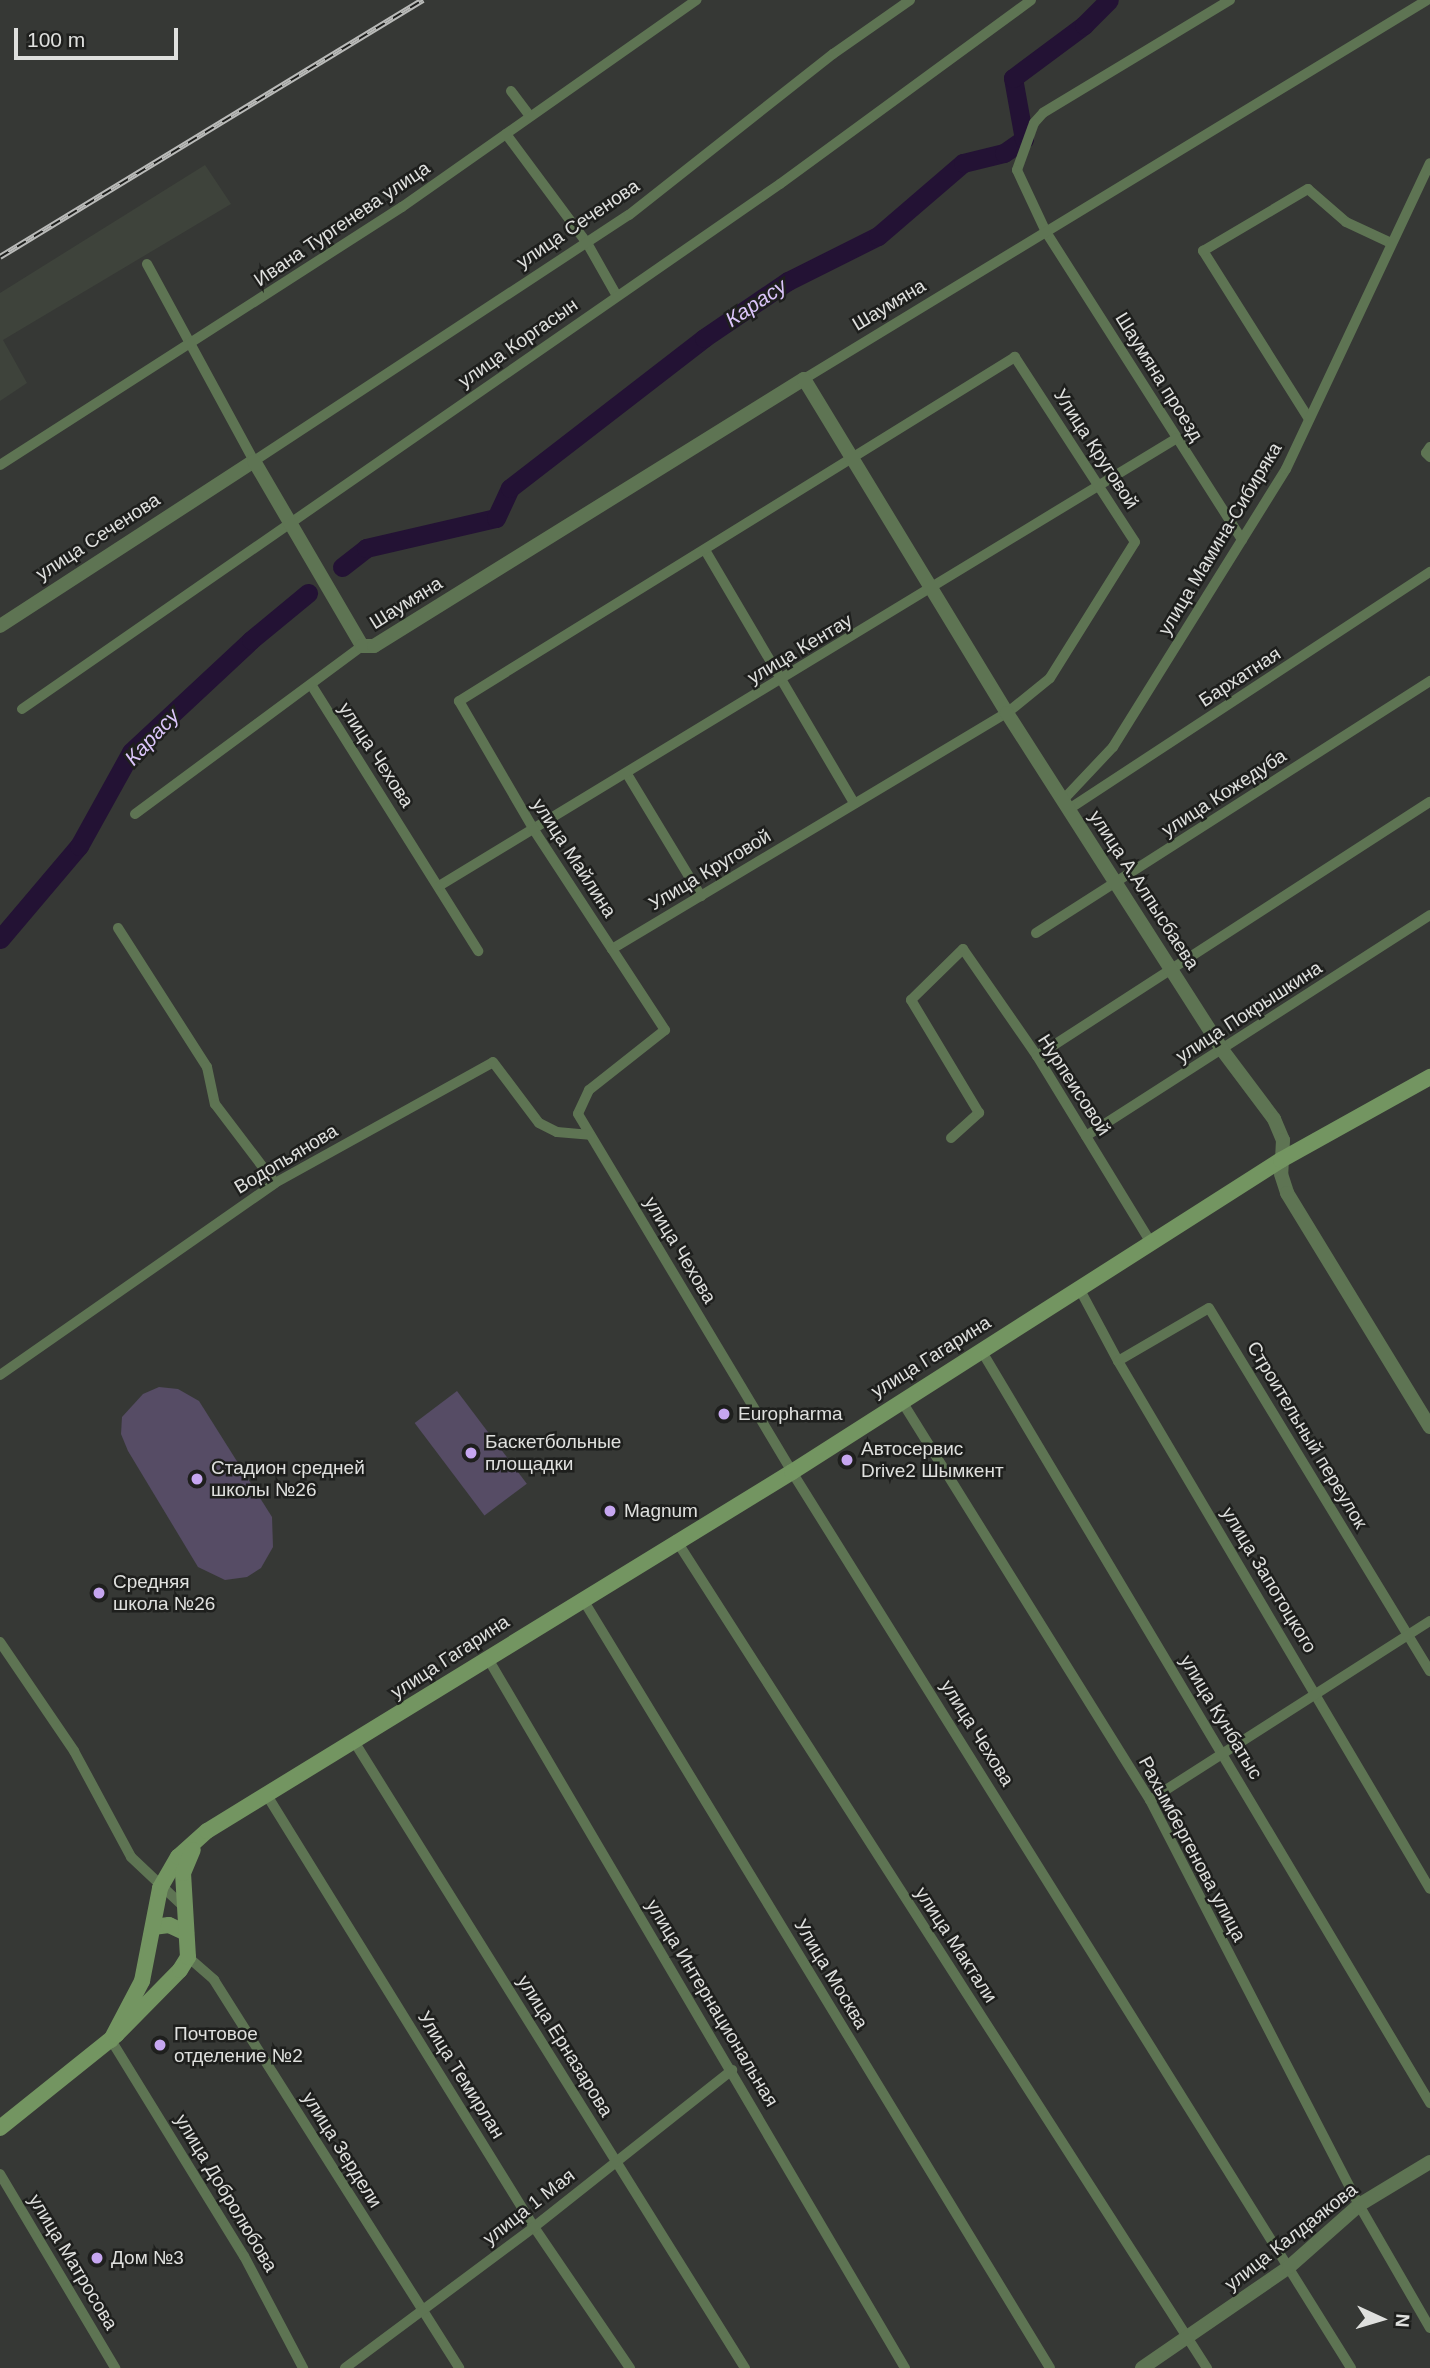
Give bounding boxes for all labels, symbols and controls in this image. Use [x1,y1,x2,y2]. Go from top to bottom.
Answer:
scale bar [18,14,182,58]
text: 100 m [27,28,85,51]
street label: Ивана Тургенева улица [250,157,434,291]
street label: улица Сеченова [512,175,644,273]
water label: Карасу [721,273,791,333]
street label: Шаумяна [848,274,930,336]
street label: улица Коргасын [454,293,582,393]
street label: Шаумяна проезд [1110,308,1208,446]
street label: Улица Круговой [1049,385,1143,513]
street label: улица Мамина-Сибиряка [1153,438,1287,640]
street label: улица Сеченова [32,488,164,586]
street label: Шаумяна [365,572,447,634]
street label: улица Кентау [744,609,856,689]
street label: Бархатная [1195,642,1285,712]
street label: улица Чехова [334,698,418,812]
water label: Карасу [120,703,184,771]
street label: улица Кожедуба [1158,744,1290,842]
street label: улица Майлина [527,794,621,922]
street label: улица А.Алпысбаева [1084,806,1204,974]
street label: Улица Круговой [645,825,775,915]
street label: улица Покрышкина [1172,956,1326,1068]
street label: Нурпеисовой [1033,1030,1115,1140]
street label: Водопьянова [230,1119,342,1199]
street label: улица Чехова [639,1192,721,1308]
street label: улица Гагарина [867,1311,995,1403]
street label: Строительный переулок [1242,1337,1372,1533]
place label: Europharma [738,1403,843,1425]
marker: Europharma [716,1406,732,1422]
place label: Баскетбольные площадки [485,1431,621,1475]
place label: Автосервис Drive2 Шымкент [861,1438,1004,1482]
marker: Баскетбольные площадки [463,1445,479,1461]
marker: Автосервис Drive2 Шымкент [839,1452,855,1468]
place label: Стадион средней школы №26 [211,1457,365,1501]
marker: Стадион средней школы №26 [189,1471,205,1487]
place label: Magnum [624,1500,698,1522]
marker: Magnum [602,1503,618,1519]
street label: улица Запотоцкого [1216,1503,1322,1657]
place label: Средняя школа №26 [113,1571,215,1615]
marker: Средняя школа №26 [91,1585,107,1601]
street label: улица Гагарина [387,1610,513,1704]
street label: улица Кунбатыс [1175,1651,1267,1783]
street label: улица Чехова [935,1676,1019,1790]
street label: Рахымбергенова улица [1133,1752,1251,1946]
street label: улица Мактали [910,1883,1002,2007]
street label: улица Интернациональная [641,1895,783,2111]
street label: Улица Москва [789,1915,873,2033]
street label: улица Ерназарова [512,1971,618,2121]
street label: Улица Темирлан [413,2007,509,2143]
place label: Почтовое отделение №2 [174,2023,303,2067]
marker: Почтовое отделение №2 [152,2037,168,2053]
street label: улица Зердели [297,2088,387,2212]
street label: улица Добролюбова [170,2110,282,2276]
street label: улица 1 Мая [479,2164,579,2250]
street label: улица Калдаякова [1220,2178,1362,2296]
street label: улица Матросова [24,2190,122,2334]
place label: Дом №3 [111,2247,184,2269]
marker: Дом №3 [89,2250,105,2266]
north arrow [1346,2284,1416,2354]
text: N [1391,2313,1413,2328]

